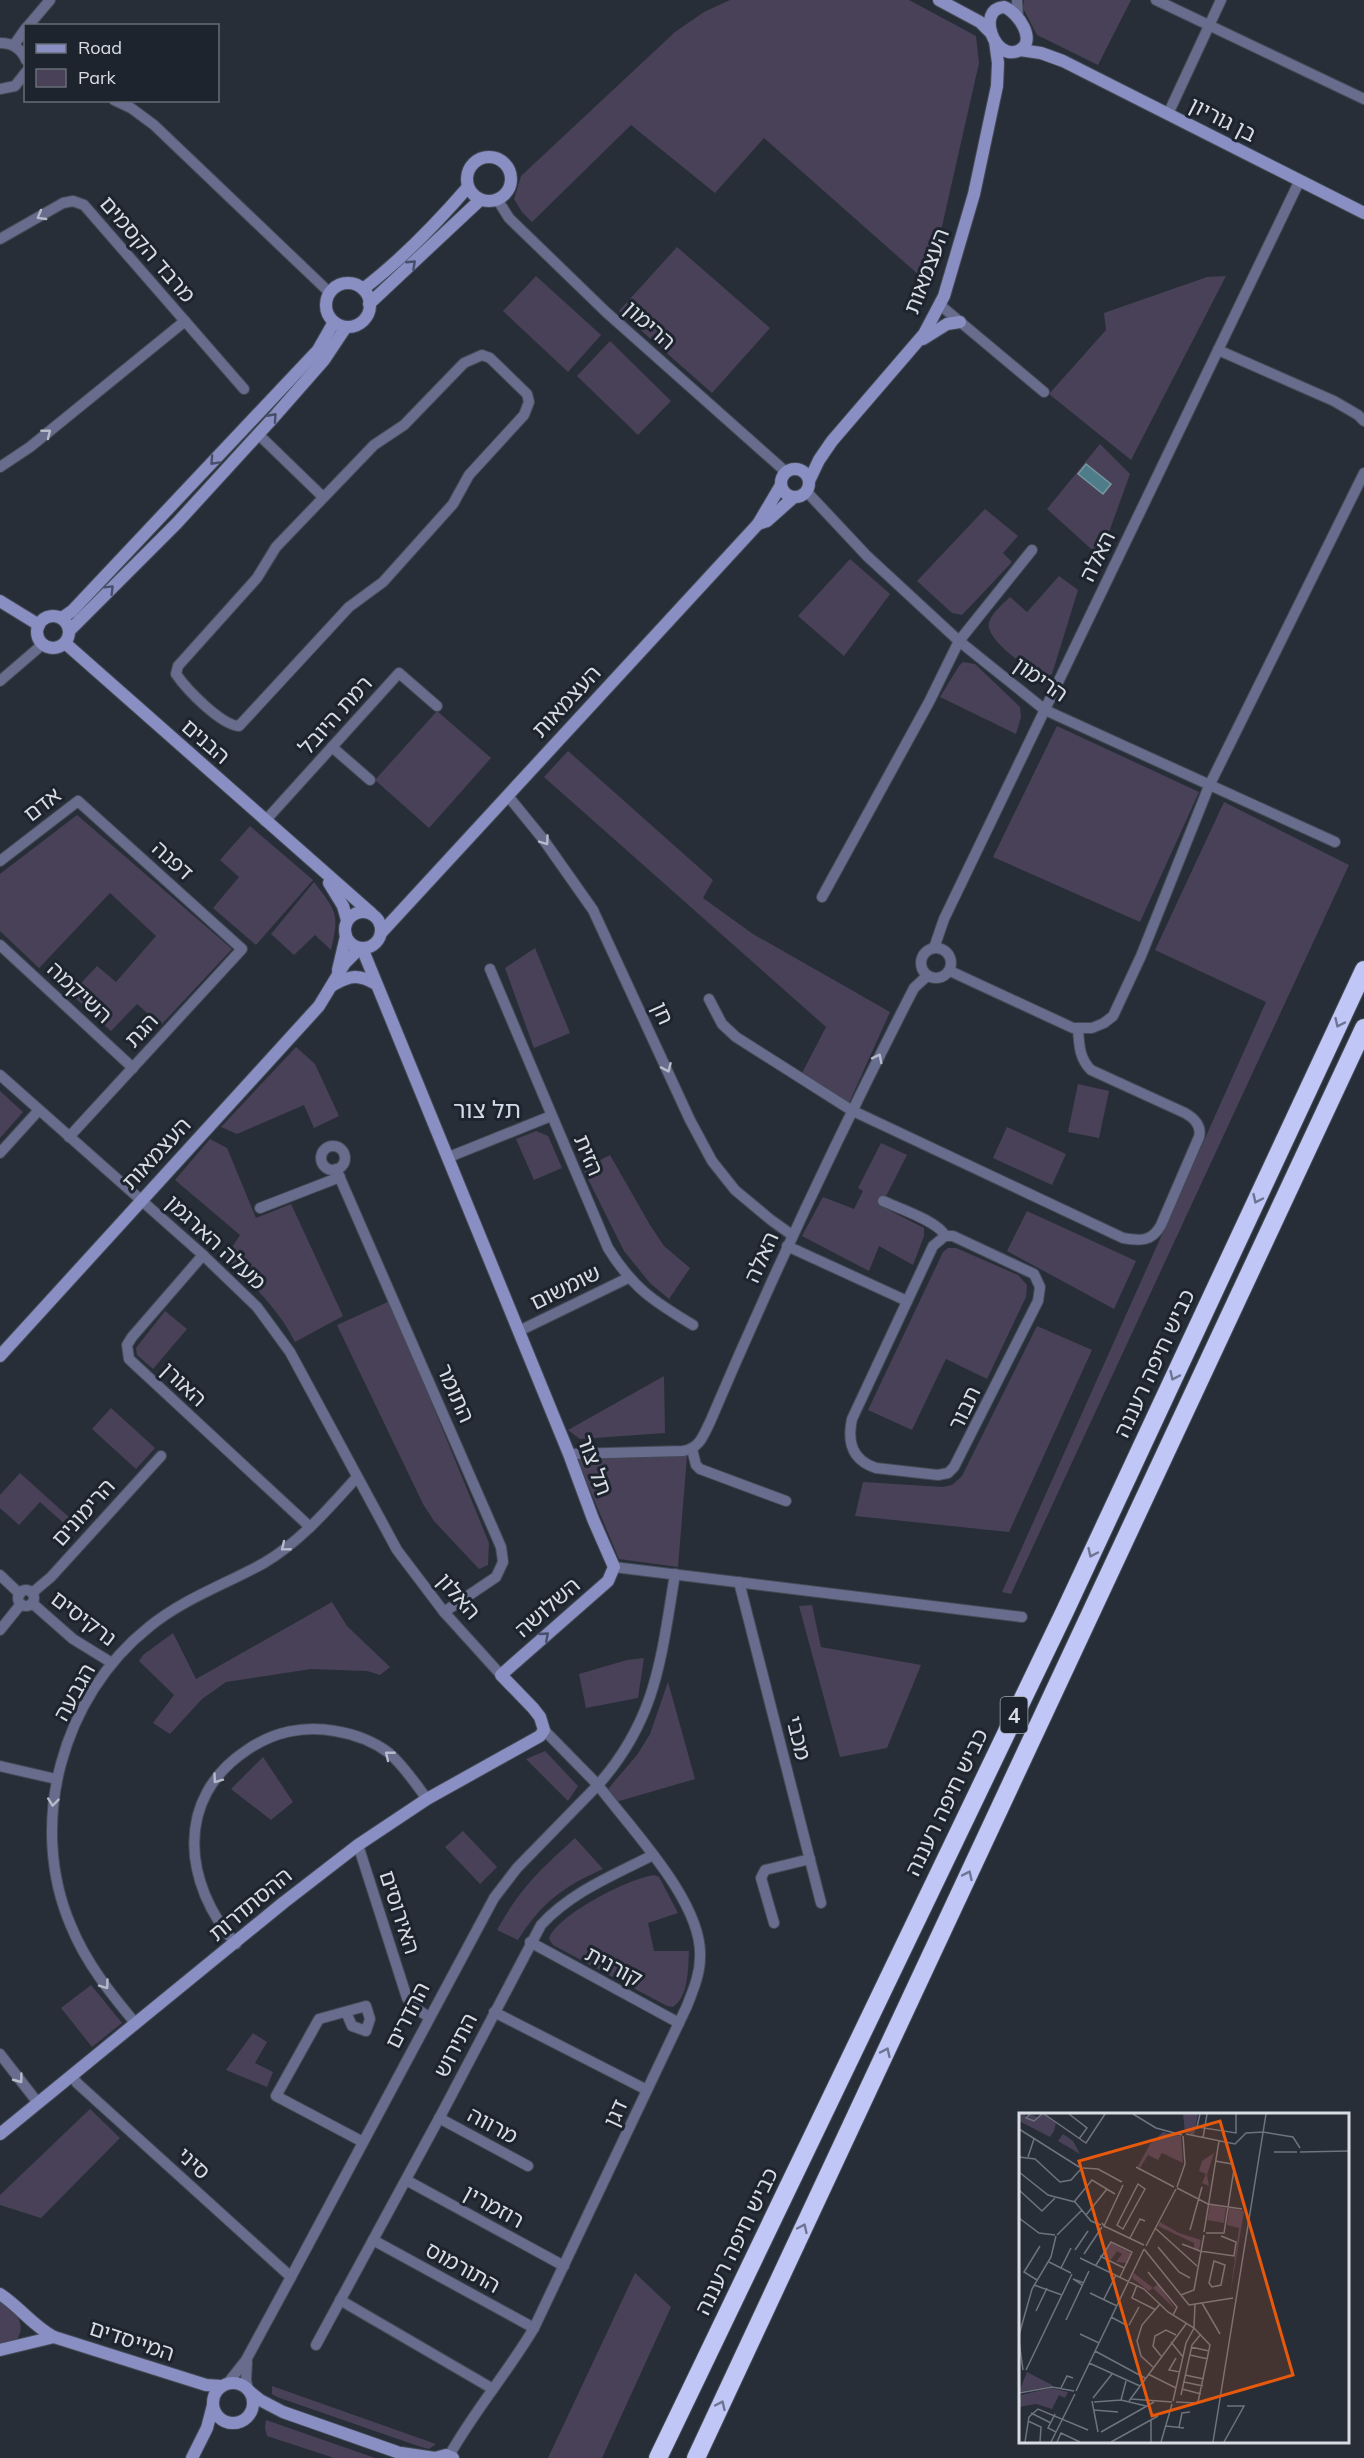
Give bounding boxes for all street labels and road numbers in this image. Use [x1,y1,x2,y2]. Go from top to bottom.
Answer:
street label: בן גוריון [1185,90,1261,148]
street label: מרבד הקסמים [94,190,202,308]
street label: העצמאות [897,224,955,318]
street label: הרימון [618,295,682,355]
street label: האלה [1073,526,1121,586]
street label: הרימון [1008,650,1074,708]
street label: העצמאות [525,659,607,743]
street label: רמת היובל [292,669,378,761]
street label: הבנים [176,712,236,770]
street label: אדם [17,780,67,827]
street label: דפנה [146,834,200,886]
street label: השיקמה [42,955,118,1029]
street label: חן [646,997,680,1029]
street label: הגת [118,1007,164,1053]
street label: העצמאות [115,1111,197,1195]
street label: הזית [568,1130,610,1180]
street label: מעלה הארגמן [160,1188,272,1296]
street label: האלה [737,1227,785,1287]
street label: שומשום [525,1258,605,1316]
street label: כביש חיפה רעננה [1107,1284,1201,1442]
street label: האורן [155,1356,213,1412]
street label: התומר [431,1359,481,1427]
street label: תבור [941,1381,987,1435]
street label: תל צור [571,1431,619,1499]
street label: הרימונים [45,1472,121,1552]
street label: האלון [431,1567,487,1625]
street label: השלושה [508,1571,586,1643]
street label: נרקיסים [46,1584,122,1652]
street label: הגבעה [47,1658,101,1726]
road number: 4 [1000,1697,1028,1733]
street label: מכבי [780,1713,818,1763]
street label: כביש חיפה רעננה [898,1724,994,1880]
street label: ההסתדרות [203,1861,297,1947]
street label: האירוסים [373,1867,427,1957]
street label: קורנית [581,1939,648,1993]
street label: ההדרים [378,1977,436,2053]
street label: התירוש [427,2008,483,2082]
street label: דגן [597,2095,634,2131]
street label: מרווה [463,2100,523,2150]
street label: סיני [172,2141,216,2185]
street label: כביש חיפה רעננה [688,2163,784,2319]
street label: רוזמרין [459,2178,529,2234]
street label: התורמוס [420,2235,506,2299]
street label: המייסדים [86,2313,178,2367]

